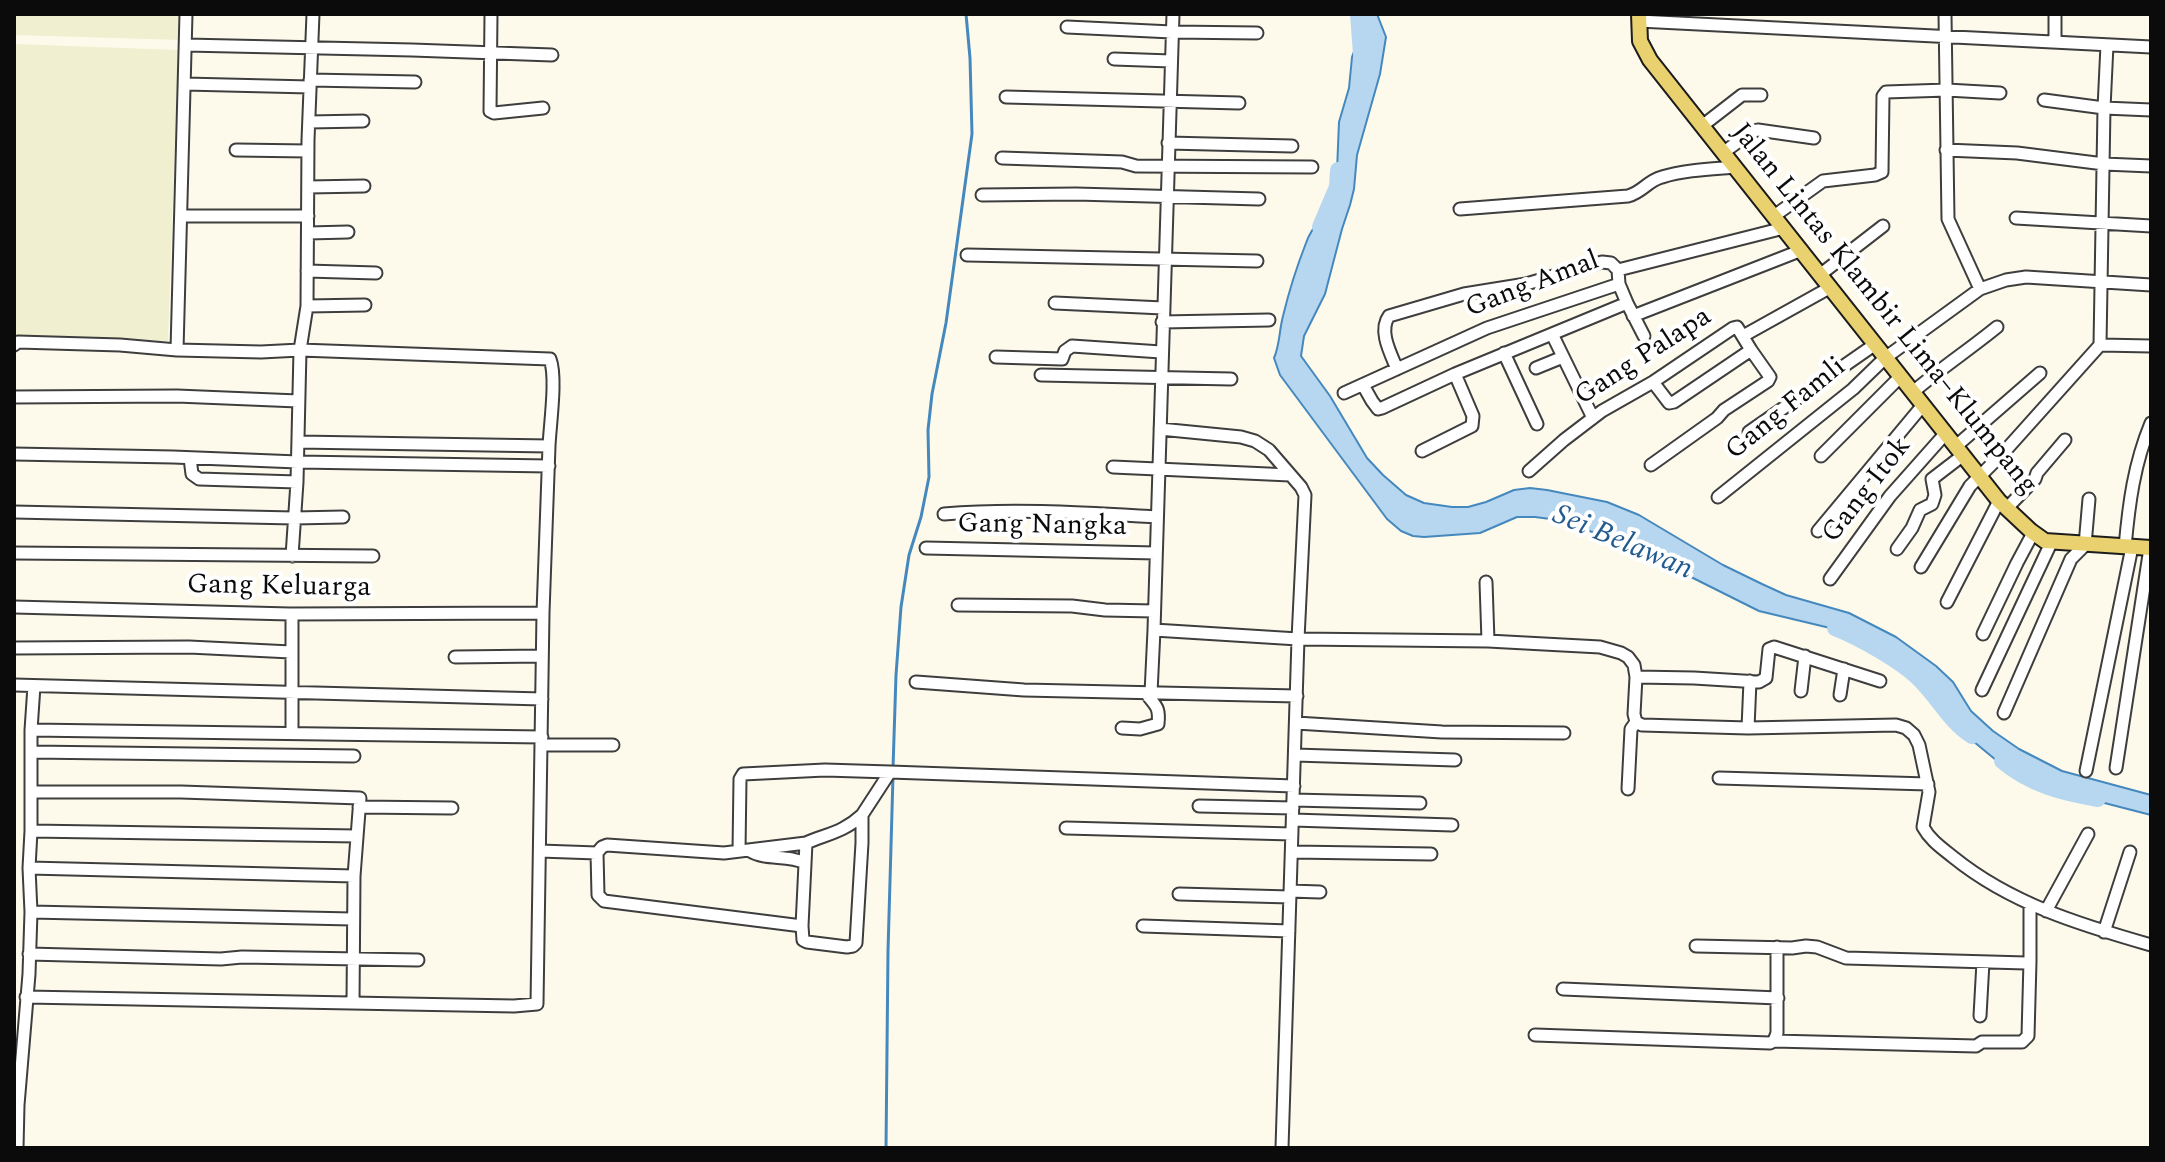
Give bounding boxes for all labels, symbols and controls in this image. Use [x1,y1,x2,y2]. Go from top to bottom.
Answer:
street label: Jalan Lintas Klambir Lima–Klumpang [1723,117,2043,503]
street label: Gang Amal [1461,245,1605,327]
street label: Gang Palapa [1569,301,1719,415]
street label: Gang Famli [1720,351,1854,469]
street label: Gang Itok [1816,431,1920,551]
water label: Sei Belawan [1547,498,1697,590]
street label: Gang Nangka [957,509,1127,545]
street label: Gang Keluarga [187,570,371,606]

